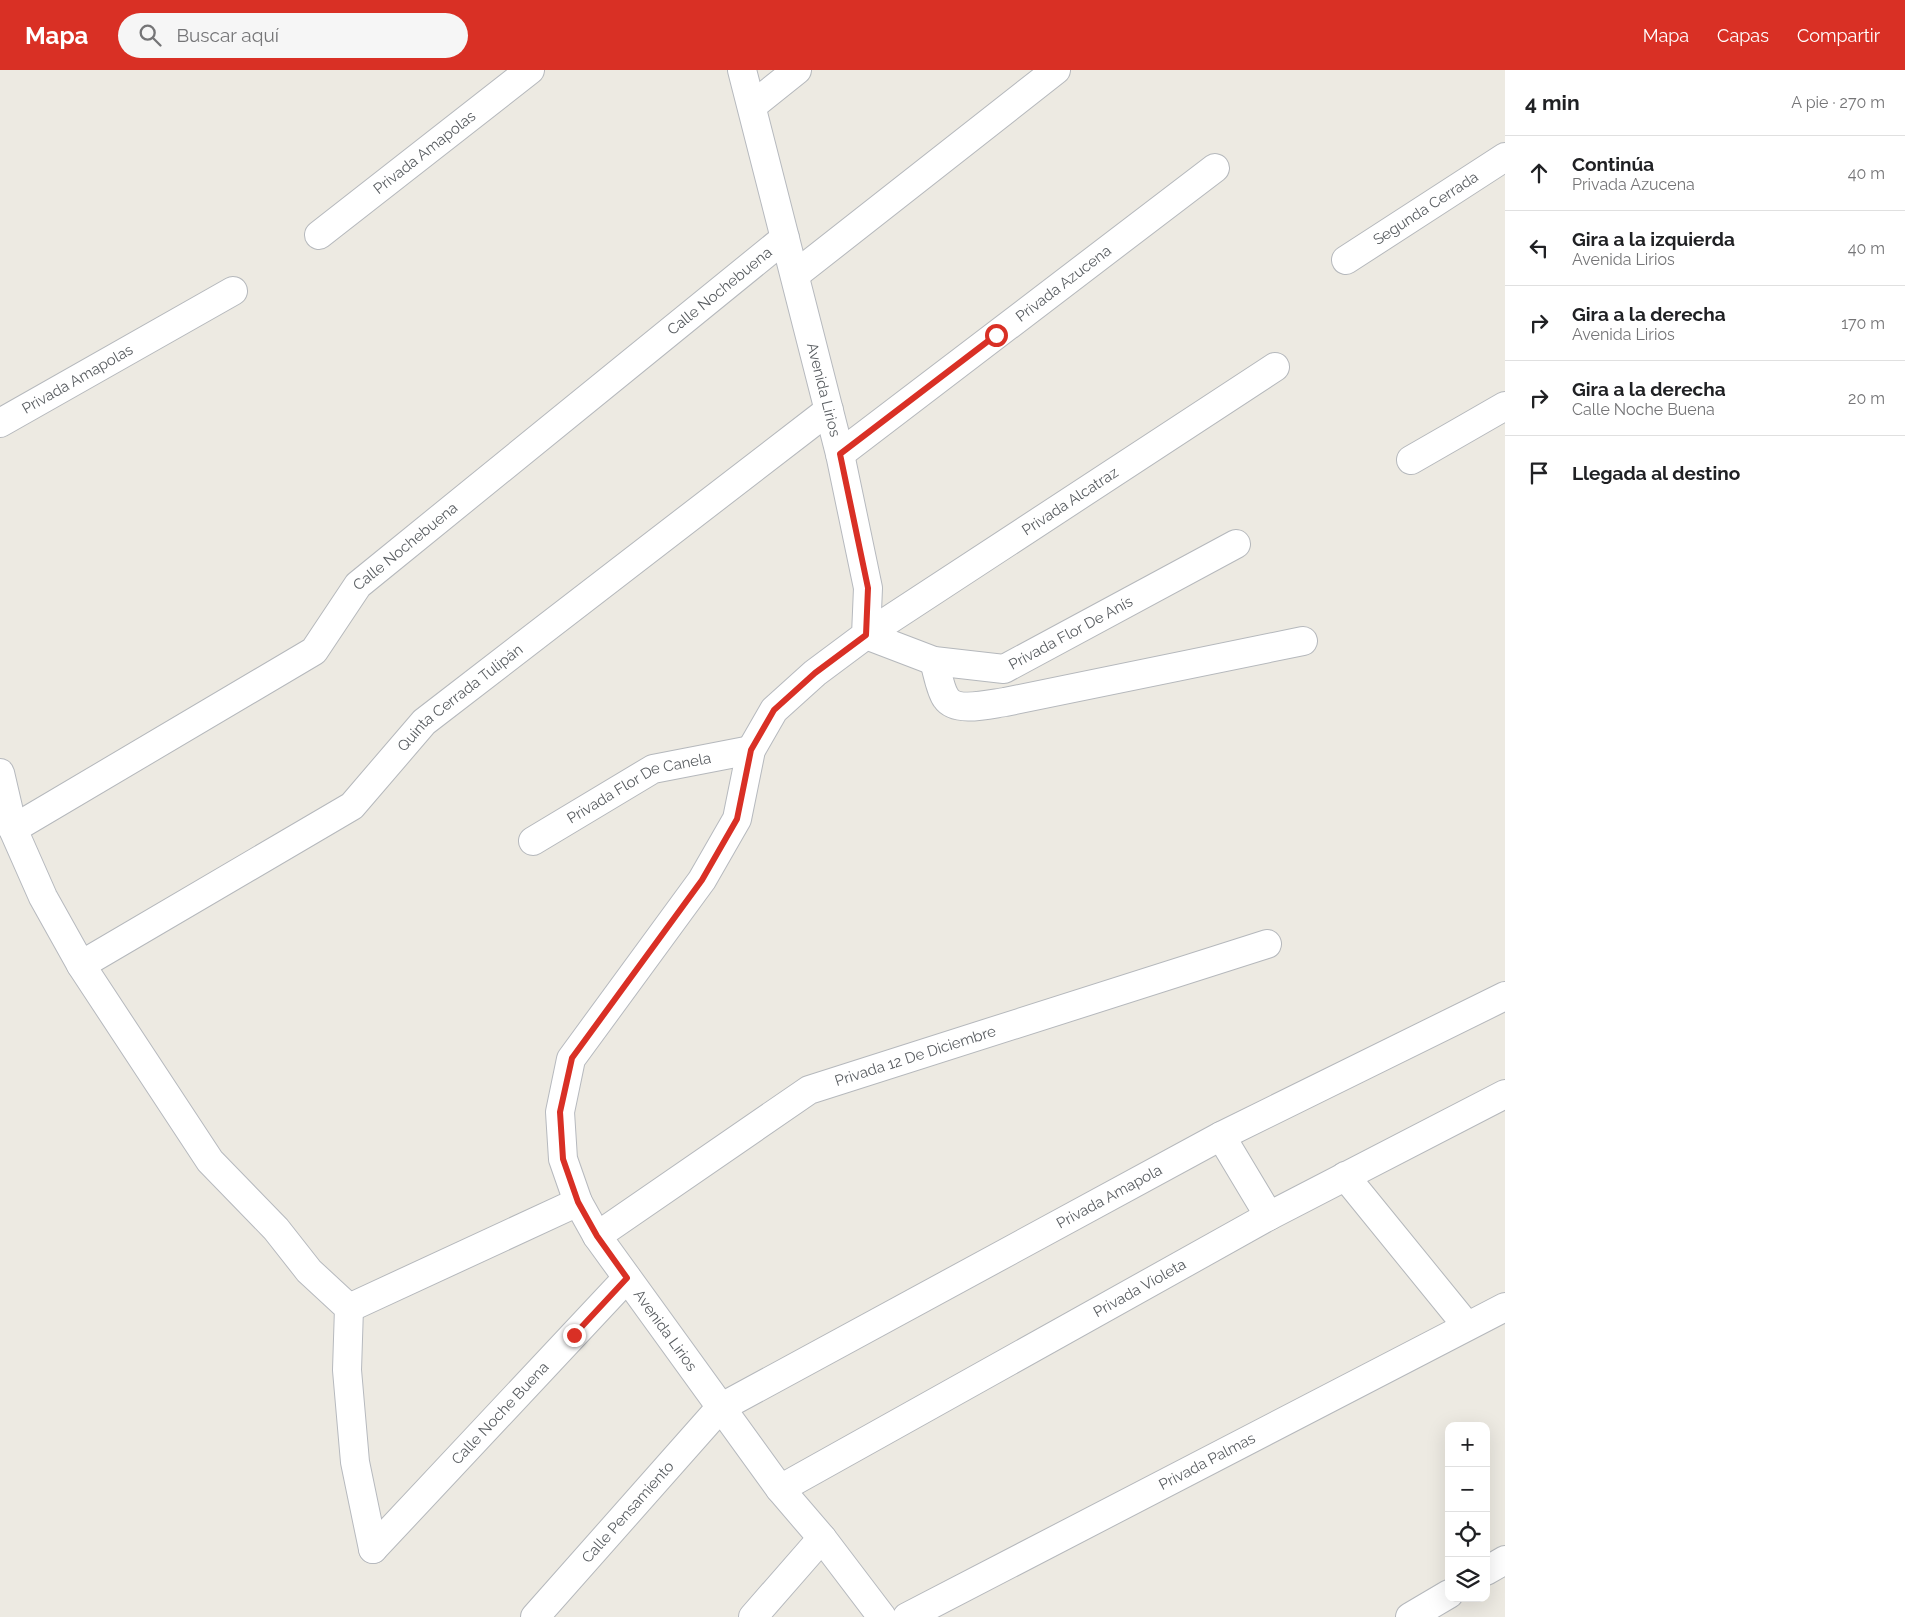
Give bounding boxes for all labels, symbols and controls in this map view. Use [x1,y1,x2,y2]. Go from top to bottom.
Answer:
search box [118,13,468,58]
text: Mapa [25,21,88,50]
icon: search [136,21,164,49]
text: Buscar aquí [176,24,279,46]
text: Mapa [1643,25,1689,46]
text: Capas [1717,25,1769,46]
text: Compartir [1797,25,1880,46]
text: 4 min [1525,90,1580,115]
text: A pie · 270 m [1791,93,1885,112]
street label: Privada Amapolas [370,107,479,198]
text: Continúa [1572,153,1654,175]
icon: ahead [1525,159,1553,187]
text: 40 m [1848,164,1885,183]
street label: Segunda Cerrada [1370,168,1482,249]
text: Privada Azucena [1572,175,1695,194]
text: Gira a la izquierda [1572,228,1735,250]
icon: left [1525,234,1553,262]
text: 40 m [1848,239,1885,258]
street label: Privada Azucena [1012,242,1115,326]
street label: Calle Nochebuena [664,243,776,339]
text: Avenida Lirios [1572,250,1675,269]
text: Gira a la derecha [1572,303,1726,325]
icon: right [1525,309,1553,337]
text: 170 m [1841,314,1885,333]
route start [985,324,1008,347]
text: Avenida Lirios [1572,325,1675,344]
street label: Privada Amapolas [19,341,136,418]
street label: Avenida Lirios [803,341,844,439]
text: Gira a la derecha [1572,378,1726,400]
icon: right [1525,384,1553,412]
text: 20 m [1848,389,1885,408]
text: Calle Noche Buena [1572,400,1715,419]
icon: arrive [1525,459,1553,487]
text: Llegada al destino [1572,462,1740,484]
street label: Privada Alcatraz [1019,463,1122,539]
street label: Calle Nochebuena [349,499,461,594]
street label: Privada Flor De Anís [1006,592,1136,674]
street label: Quinta Cerrada Tulipán [394,640,526,755]
street label: Privada Flor De Canela [564,749,712,828]
street label: Privada 12 De Diciembre [833,1022,998,1090]
street label: Privada Amapola [1053,1161,1165,1233]
street label: Privada Violeta [1090,1255,1189,1321]
street label: Avenida Lirios [630,1286,701,1375]
route end [563,1324,586,1347]
street label: Calle Noche Buena [448,1358,553,1468]
map controls [1445,1422,1490,1602]
button: + [1445,1422,1490,1467]
street label: Privada Palmas [1156,1429,1258,1494]
street label: Calle Pensamiento [578,1458,678,1567]
button: − [1445,1467,1490,1512]
button: locate [1445,1512,1490,1557]
button: layers [1445,1557,1490,1602]

